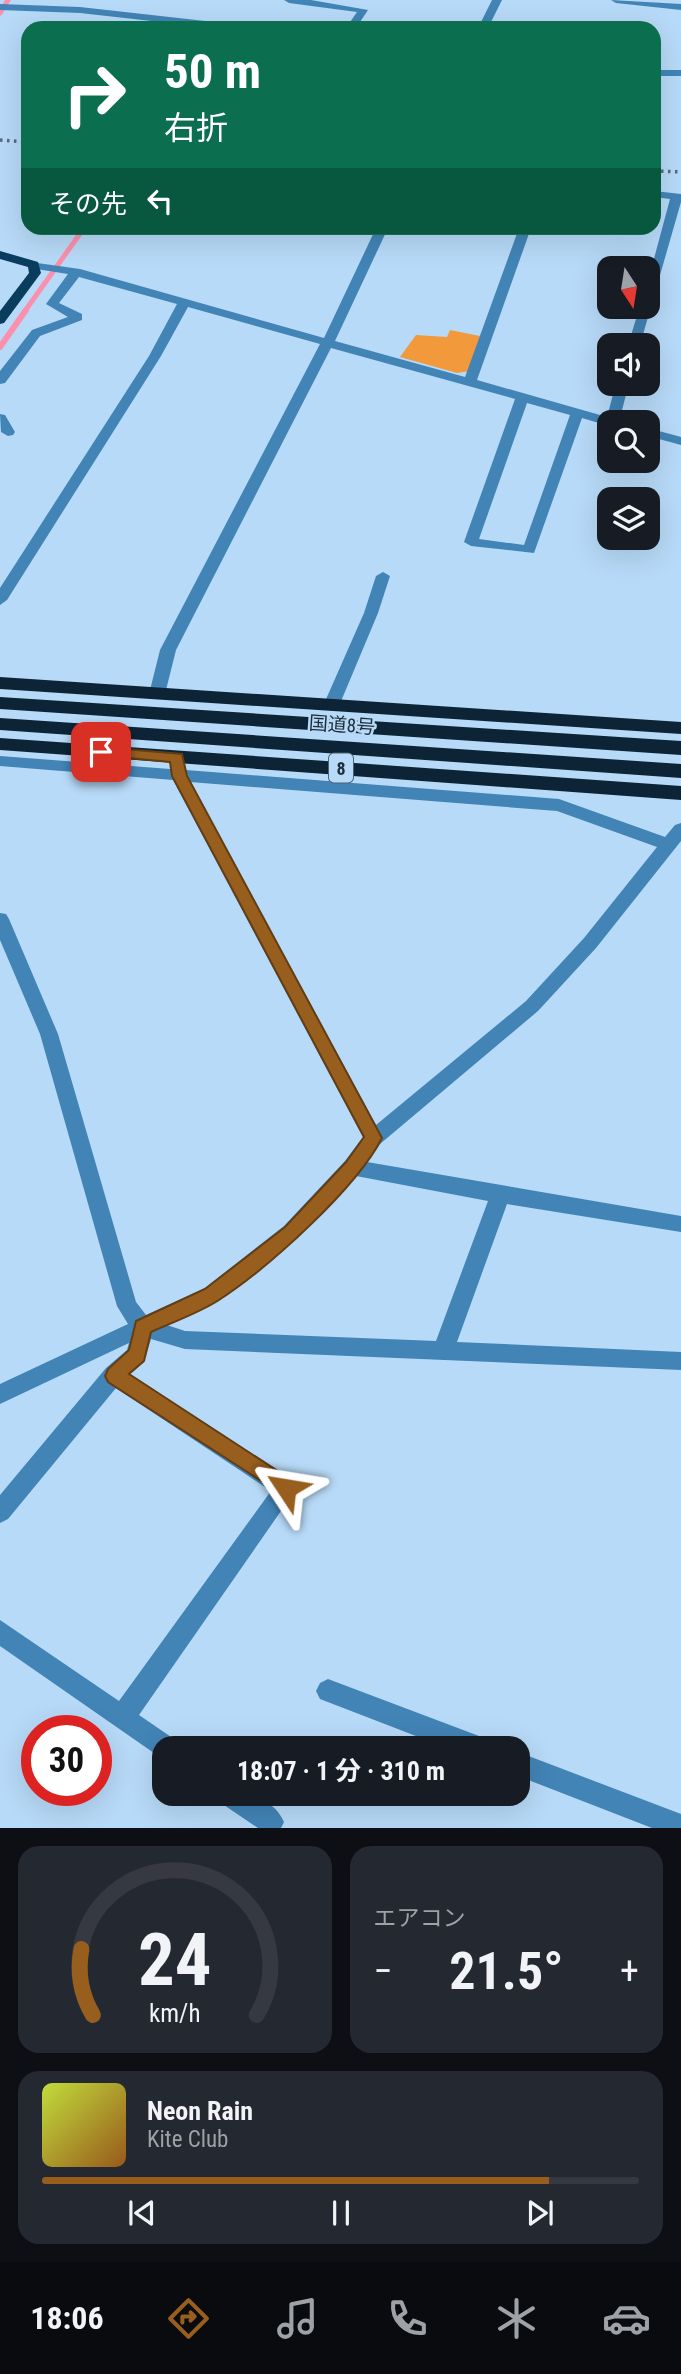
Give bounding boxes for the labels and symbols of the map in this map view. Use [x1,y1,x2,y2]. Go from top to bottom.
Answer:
north arrow [597,256,660,318]
street label: 国道8号 [308,711,376,739]
pin [71,722,131,782]
road number: 8 [329,754,353,782]
position arrow [249,1451,323,1525]
speed limit sign: 30 [21,1715,112,1806]

